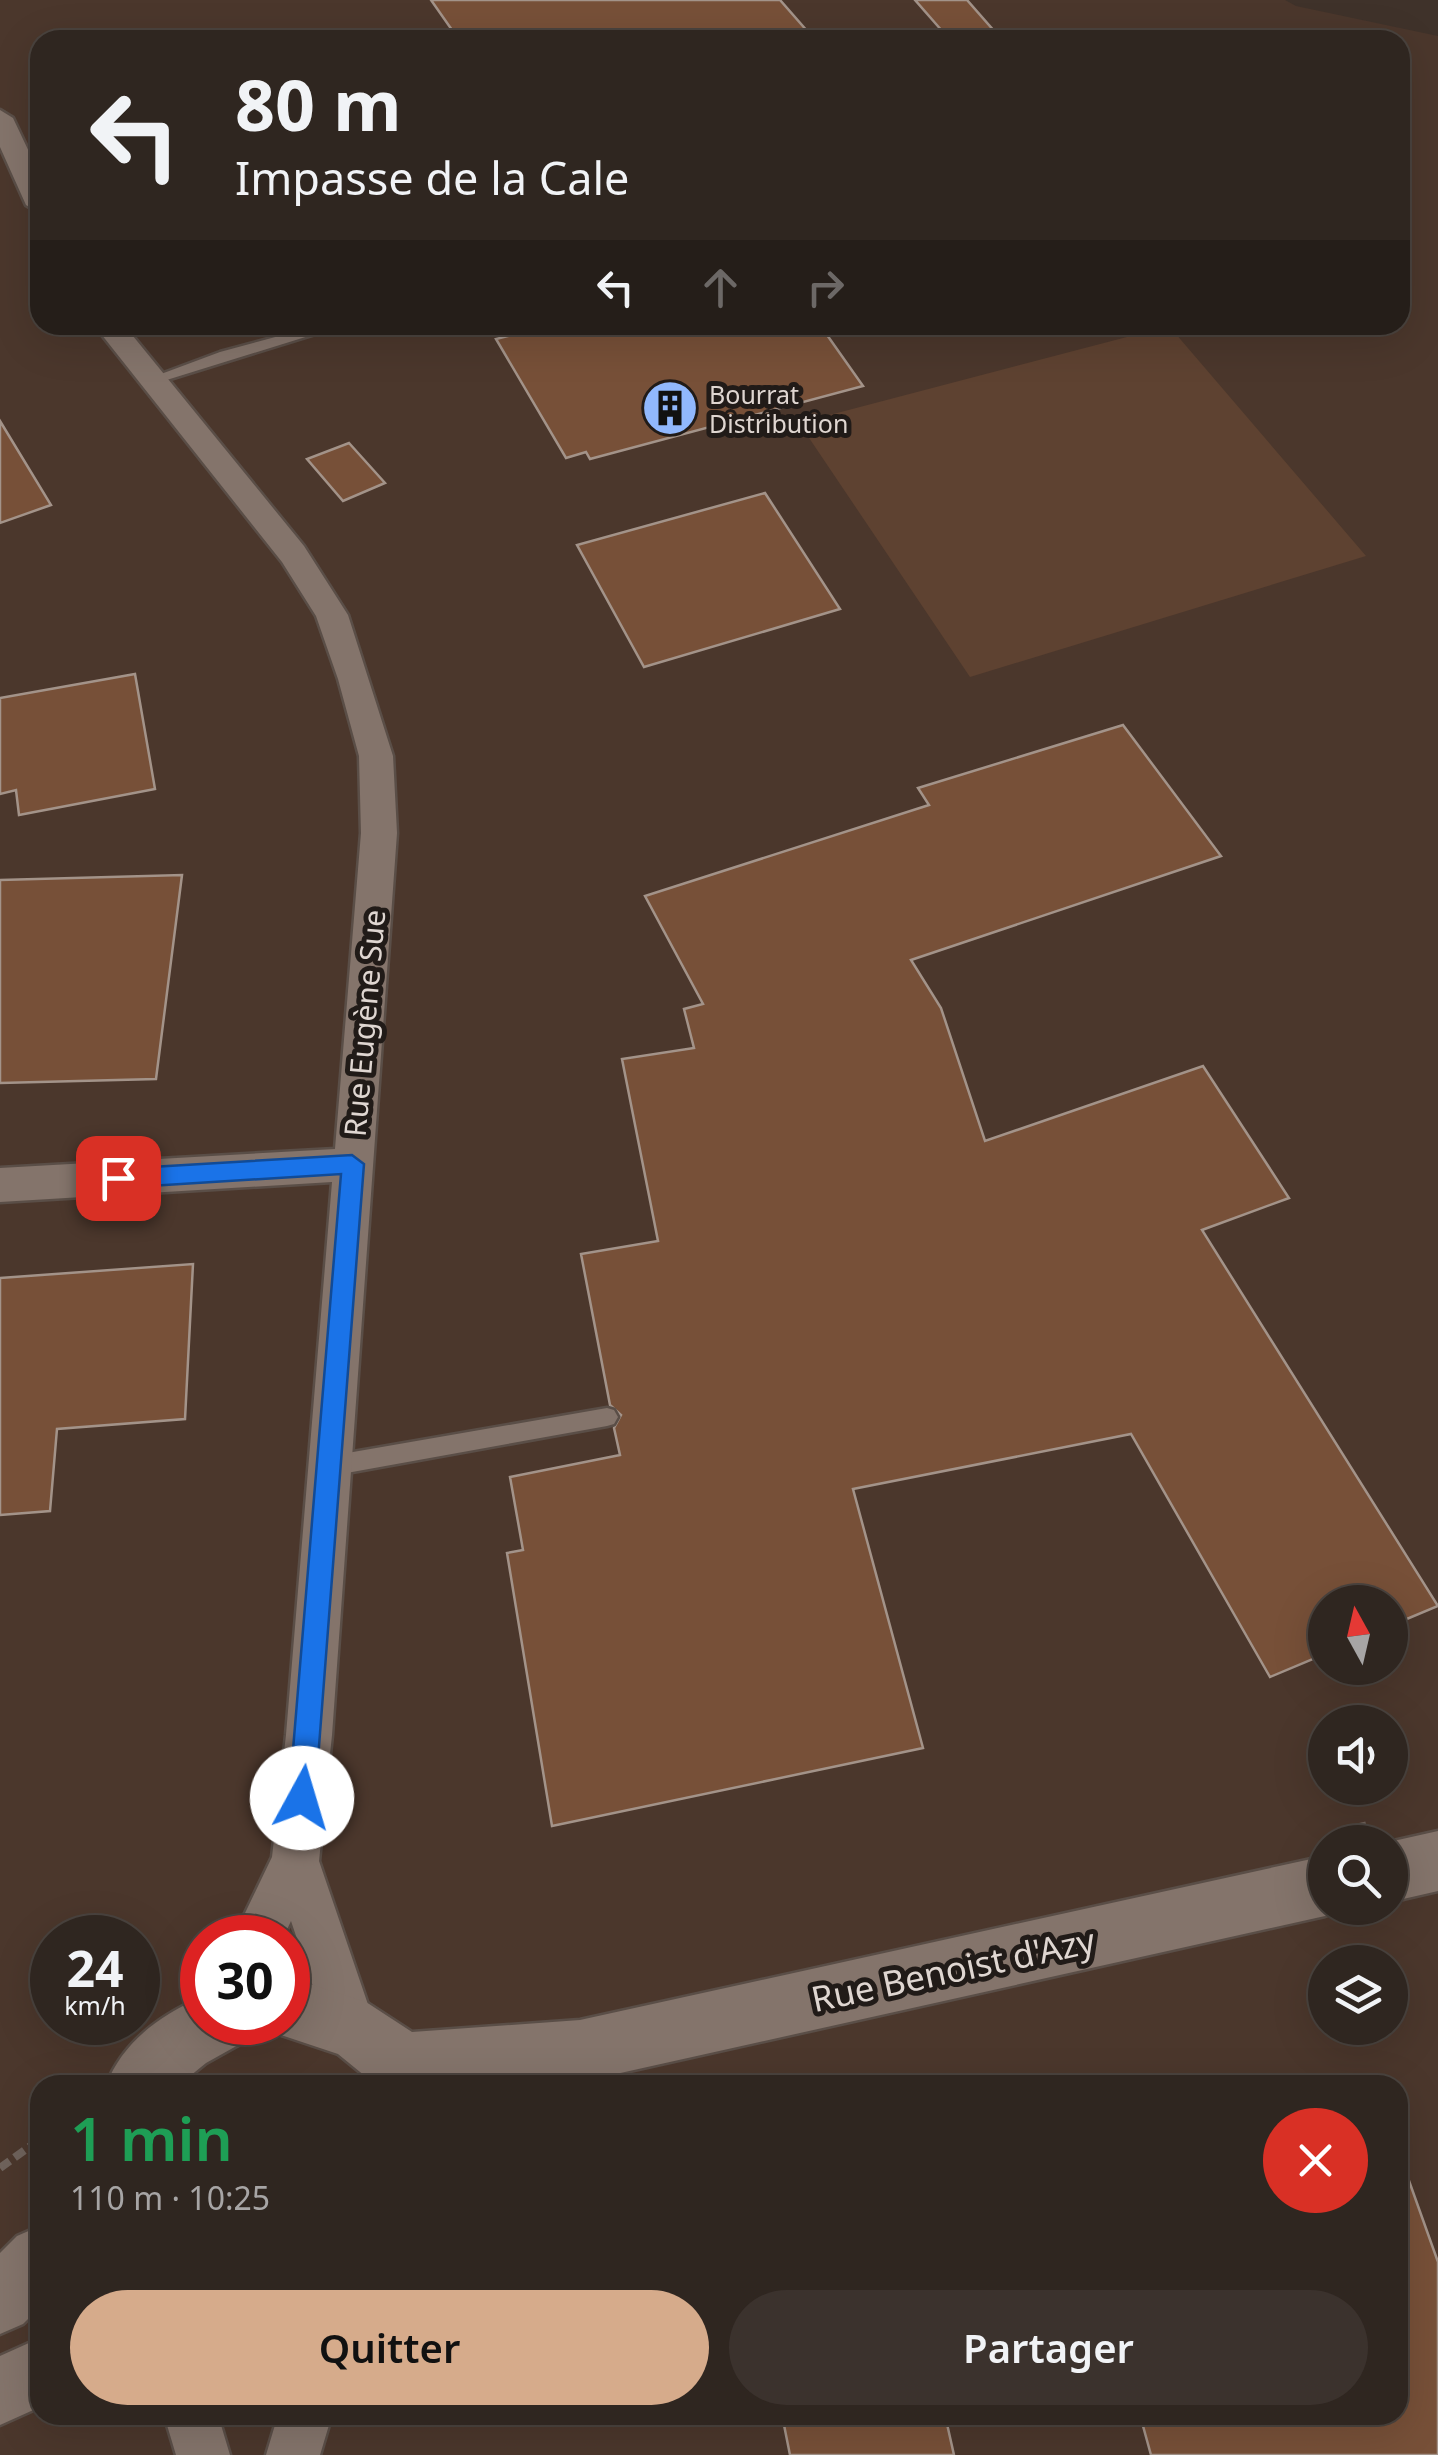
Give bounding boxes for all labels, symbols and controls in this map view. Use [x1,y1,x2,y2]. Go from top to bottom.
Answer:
text: 80 m [235,56,402,152]
icon: left [70,70,200,200]
text: Impasse de la Cale [235,147,629,208]
icon: left [588,260,643,315]
icon: ahead [693,260,748,315]
icon: right [798,260,853,315]
place label: Bourrat Distribution [709,377,848,440]
building icon: Bourrat Distribution [640,378,700,438]
street label: Rue Eugène Sue [334,908,394,1138]
pin [76,1136,161,1221]
icon: arrive [91,1151,146,1206]
north arrow [1308,1585,1408,1685]
map controls [1308,1585,1408,2045]
button: sound [1308,1705,1408,1805]
position arrow [250,1746,354,1850]
button: search [1308,1825,1408,1925]
speed limit sign: 30 [180,1915,310,2045]
street label: Rue Benoist d'Azy [807,1916,1099,2022]
text: 24 [66,1934,124,2002]
button: layers [1308,1945,1408,2045]
text: km/h [64,1988,126,2022]
text: 1 min [70,2097,233,2179]
button: close [1263,2108,1368,2213]
text: 110 m · 10:25 [70,2176,270,2219]
button: Quitter [70,2290,709,2405]
button: Partager [729,2290,1368,2405]

